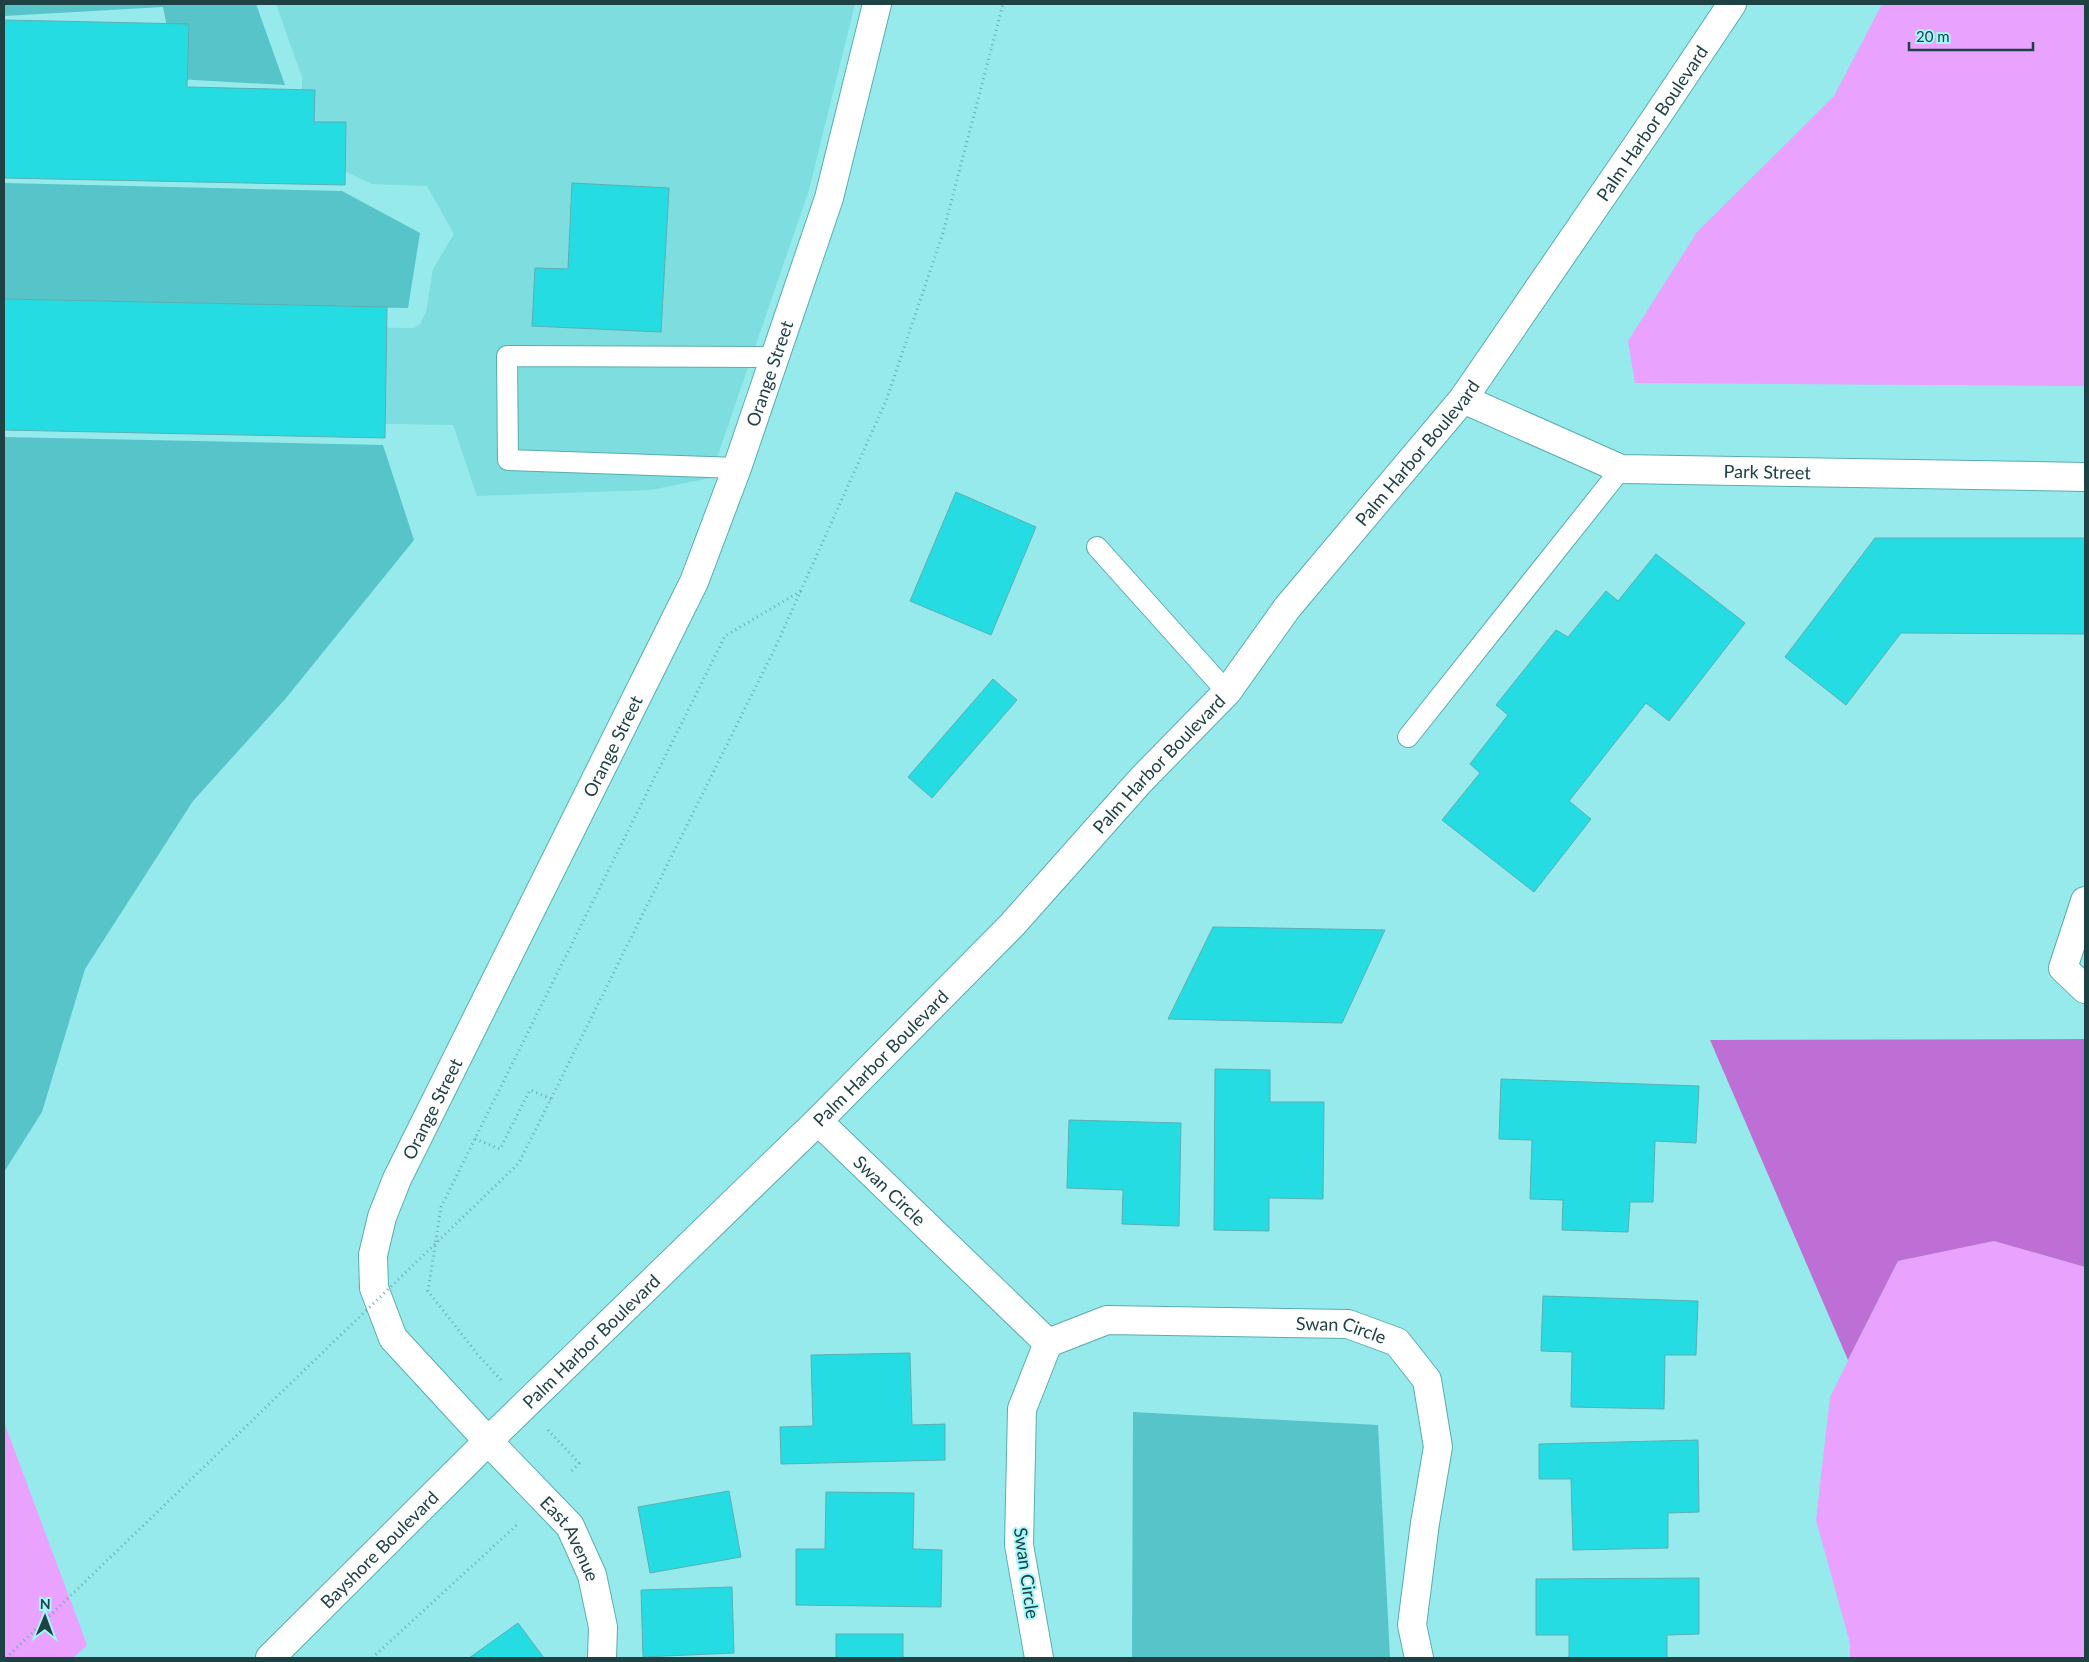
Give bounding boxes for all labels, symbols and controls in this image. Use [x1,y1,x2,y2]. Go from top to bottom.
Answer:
scale bar [1909,20,2033,52]
text: 20 m [1916,27,1950,45]
street label: Palm Harbor Boulevard [1591,41,1712,205]
street label: Orange Street [741,317,798,429]
street label: Palm Harbor Boulevard [1350,376,1484,530]
street label: Park Street [1723,460,1812,483]
street label: Palm Harbor Boulevard [1088,690,1229,838]
street label: Orange Street [578,691,647,800]
street label: Palm Harbor Boulevard [808,985,953,1131]
street label: Orange Street [398,1054,467,1163]
street label: Swan Circle [849,1151,931,1230]
street label: Palm Harbor Boulevard [518,1270,664,1413]
street label: Swan Circle [1296,1312,1389,1348]
street label: Bayshore Boulevard [316,1486,443,1613]
street label: East Avenue [536,1491,604,1583]
street label: Swan Circle [1010,1526,1044,1620]
north arrow [20,1592,70,1642]
text: N [40,1595,51,1612]

